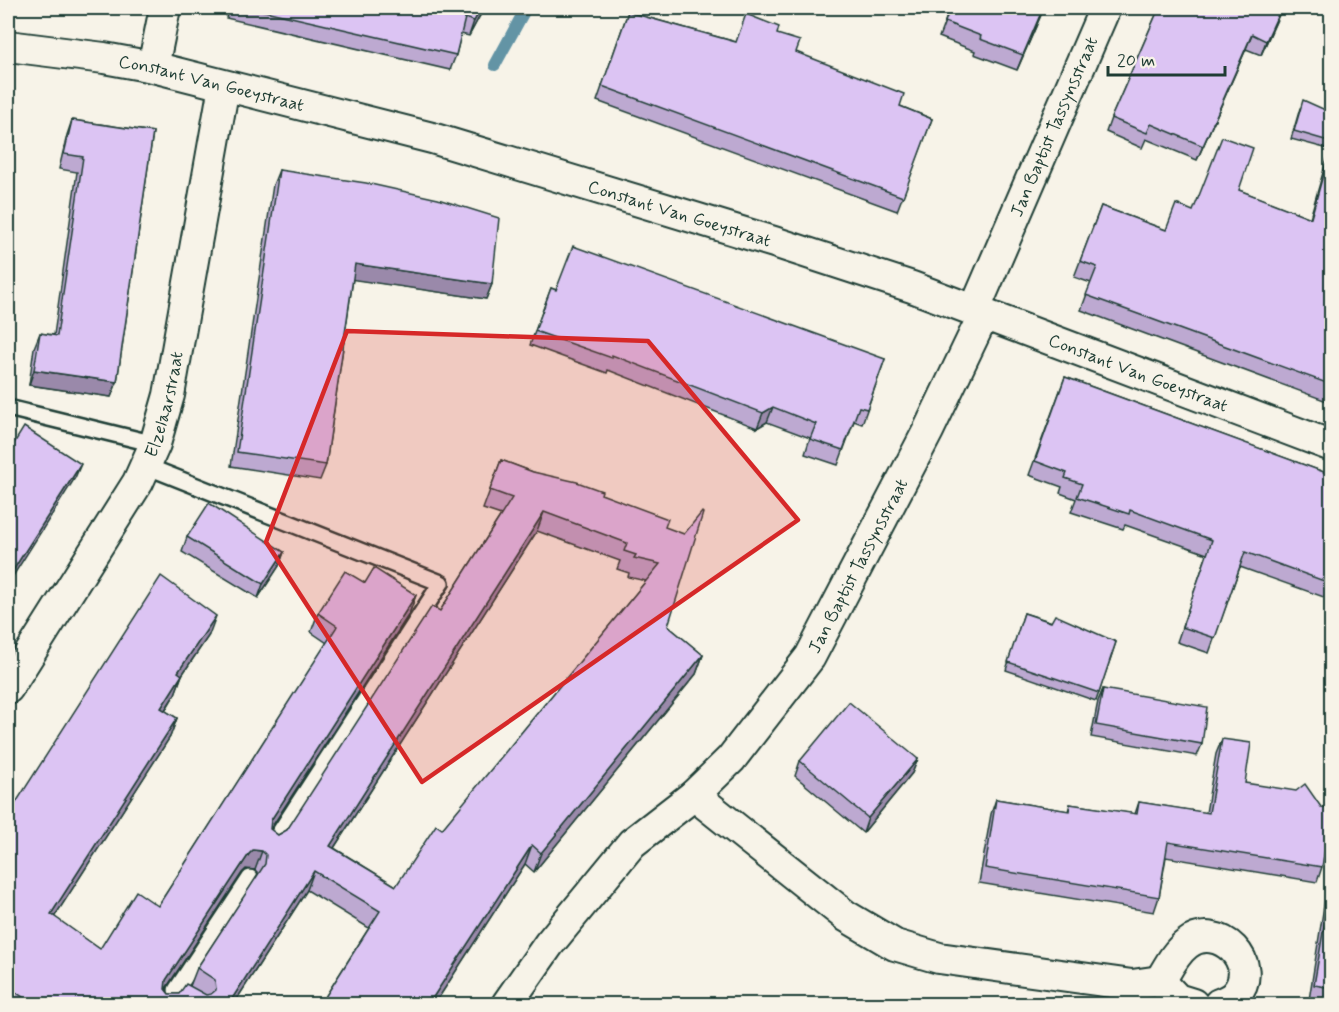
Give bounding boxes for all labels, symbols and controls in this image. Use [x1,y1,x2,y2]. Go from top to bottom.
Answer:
street label: Jan Baptist Tassynsstraat [1005,33,1104,221]
scale bar [1108,39,1225,77]
text: 20 m [1117,49,1155,73]
street label: Constant Van Goeystraat [117,50,307,118]
street label: Constant Van Goeystraat [585,175,774,253]
street label: Constant Van Goeystraat [1045,329,1231,419]
street label: Elzelaarstraat [139,349,190,462]
street label: Jan Baptist Tassynsstraat [803,474,914,658]

